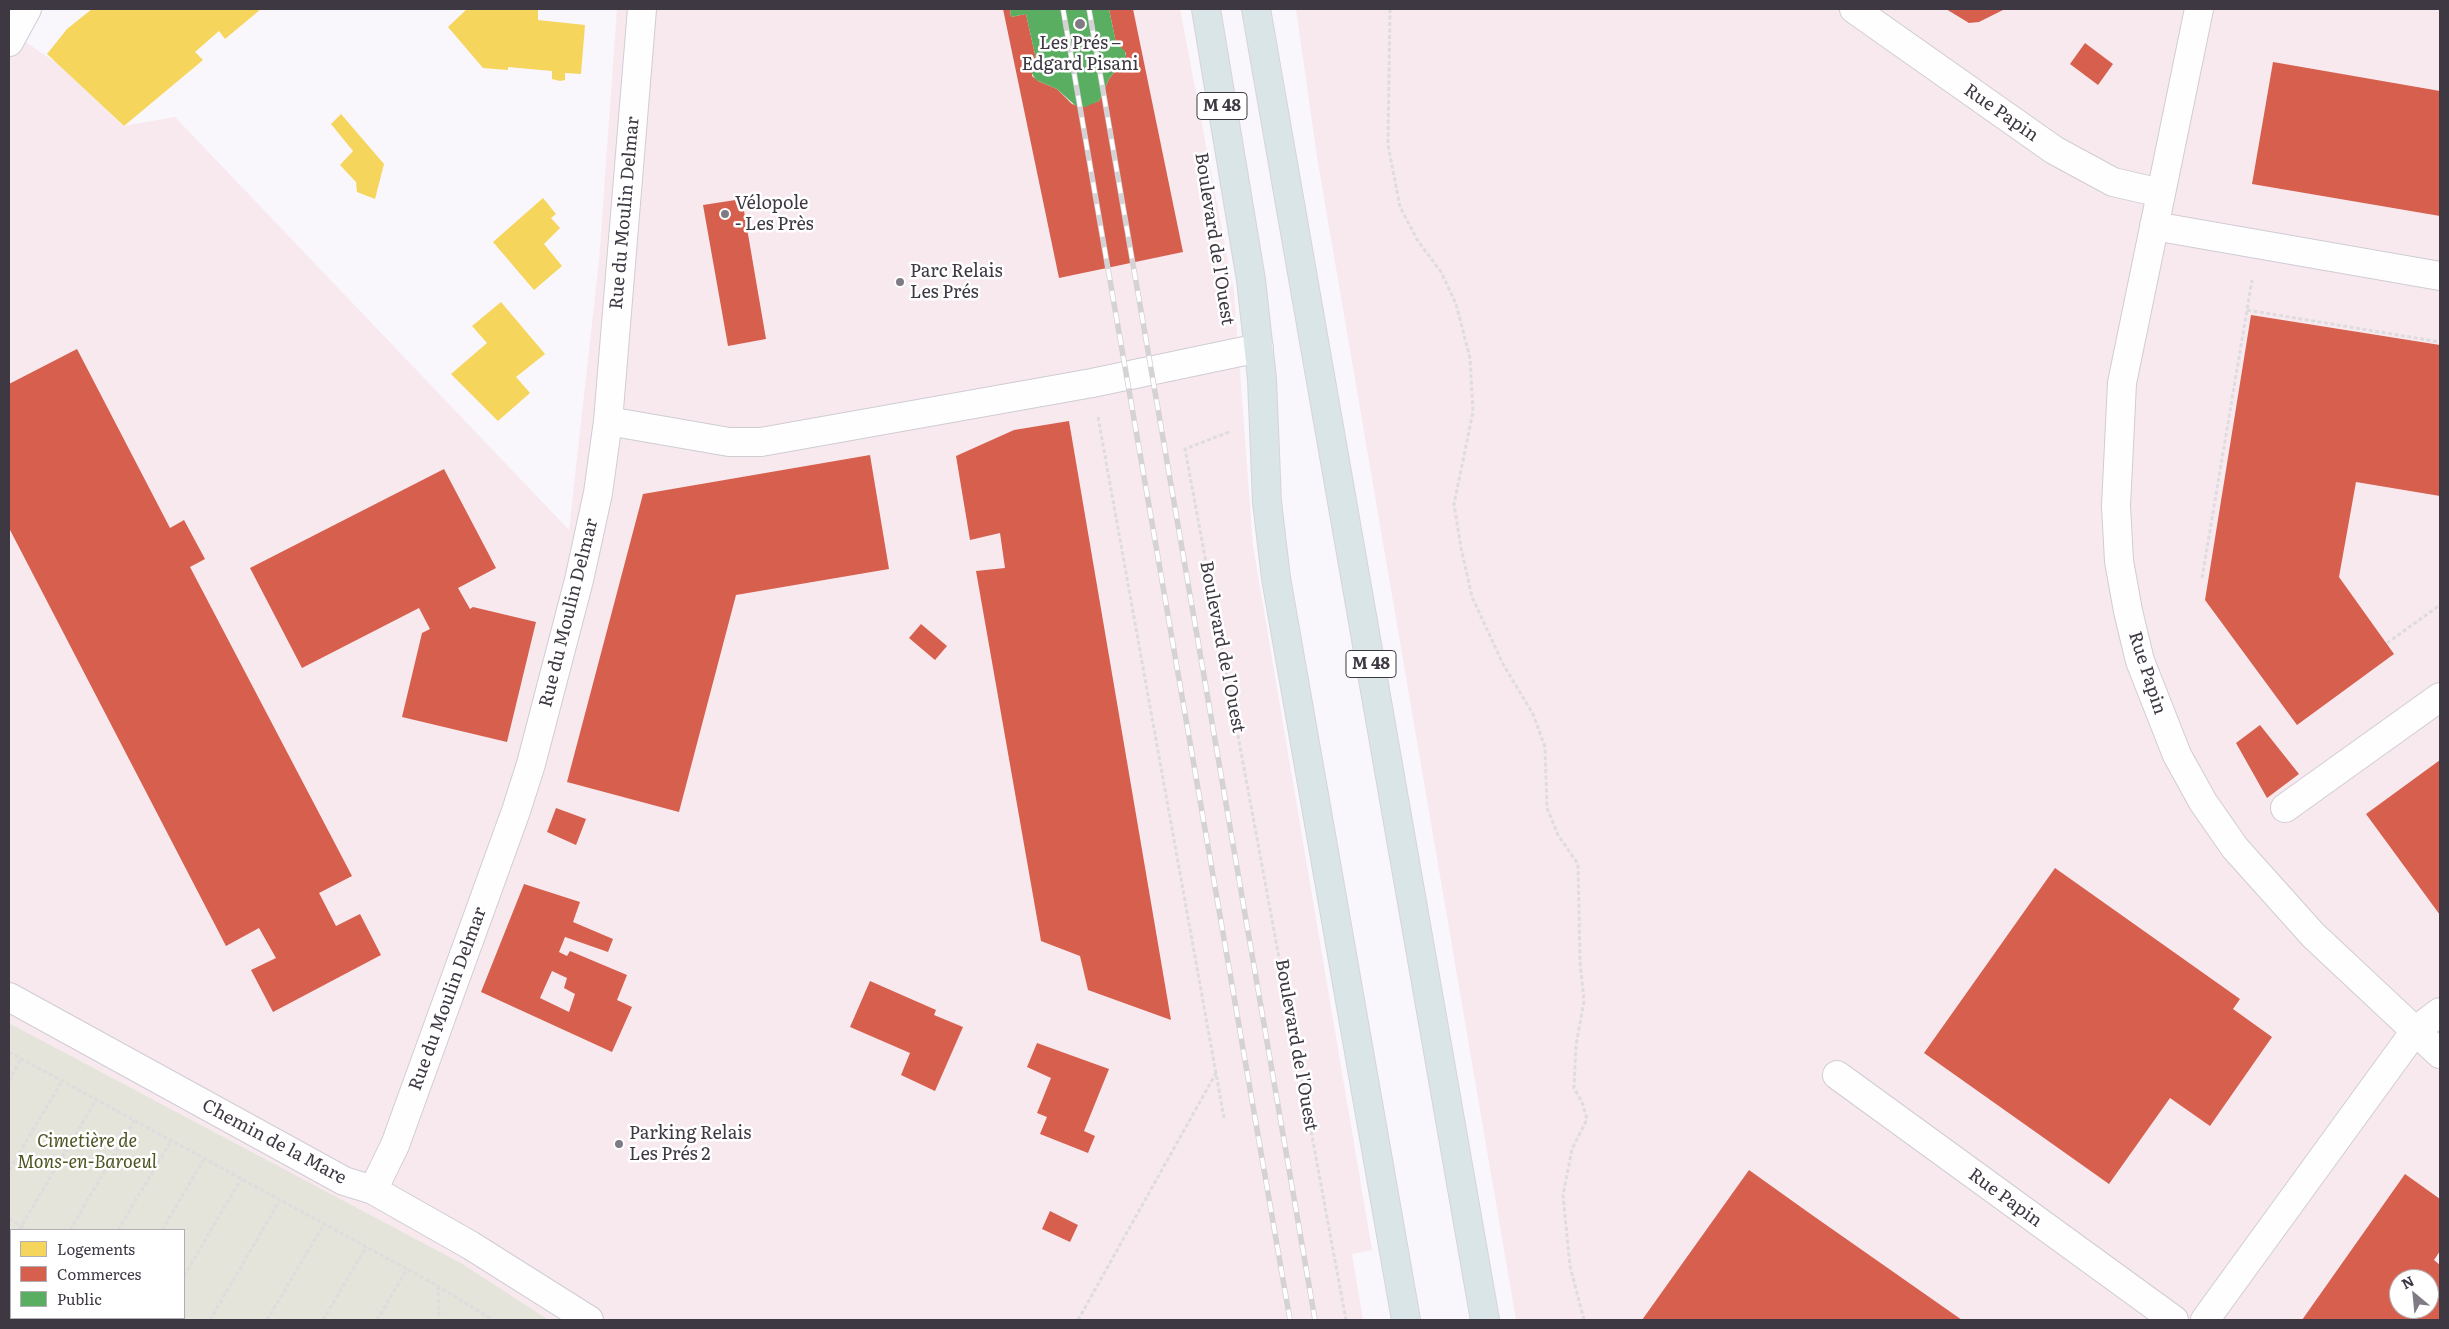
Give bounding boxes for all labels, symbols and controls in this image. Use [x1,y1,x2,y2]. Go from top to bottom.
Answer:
marker: Les Prés – Edgard Pisani [1073,17,1087,31]
place label: Les Prés – Edgard Pisani [1021,33,1139,76]
street label: Rue Papin [1960,79,2042,147]
road number: M 48 [1197,92,1247,120]
street label: Rue du Moulin Delmar [606,116,644,310]
street label: Boulevard de l'Ouest [1190,151,1238,327]
place label: Vélopole - Les Près [735,193,814,235]
marker: Vélopole - Les Près [719,208,731,220]
place label: Parc Relais Les Prés [910,261,1003,304]
marker: Parc Relais Les Prés [894,276,906,288]
street label: Rue du Moulin Delmar [535,516,603,710]
street label: Boulevard de l'Ouest [1195,559,1249,735]
street label: Rue Papin [2123,629,2171,717]
road number: M 48 [1346,651,1396,678]
street label: Rue du Moulin Delmar [405,904,491,1094]
street label: Boulevard de l'Ouest [1270,957,1322,1133]
street label: Chemin de la Mare [198,1095,350,1189]
place label: Parking Relais Les Prés 2 [629,1123,751,1166]
park label: Cimetière de Mons-en-Baroeul [17,1131,157,1174]
marker: Parking Relais Les Prés 2 [613,1138,625,1150]
street label: Rue Papin [1964,1164,2046,1232]
legend [10,1229,185,1319]
text: Logements [57,1237,135,1260]
text: Commerces [57,1262,141,1285]
north arrow [2389,1269,2439,1319]
text: N [2398,1270,2417,1293]
text: Public [57,1287,102,1310]

